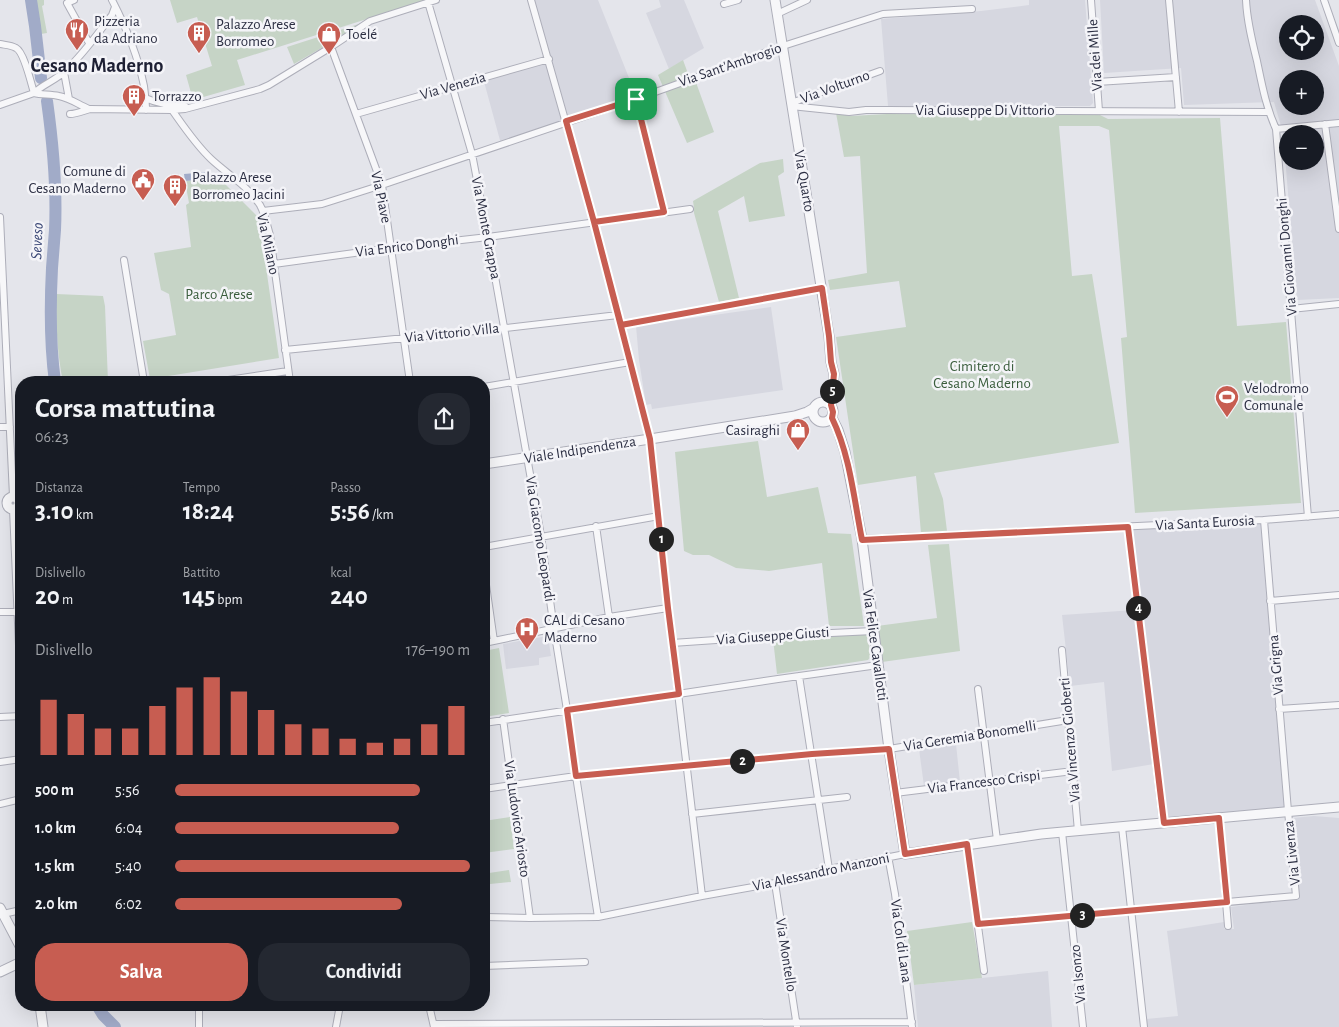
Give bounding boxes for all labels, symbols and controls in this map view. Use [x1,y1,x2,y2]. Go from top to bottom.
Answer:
place label: Pizzeria da Adriano [94,14,158,46]
map controls [1279,15,1324,170]
button: locate [1279,15,1324,60]
restaurant icon: Pizzeria da Adriano [64,17,90,51]
place label: Palazzo Arese Borromeo [216,17,296,49]
street label: Via dei Mille [1085,18,1105,91]
building icon: Palazzo Arese Borromeo [186,20,212,54]
shop icon: Toelé [316,21,342,55]
place label: Toelé [346,27,377,42]
street label: Via Sant'Ambrogio [676,40,784,90]
district label: Cesano Maderno [31,56,164,76]
street label: Via Volturno [798,68,872,106]
street label: Via Venezia [418,69,488,103]
button: + [1279,70,1324,115]
pin [615,78,657,120]
building icon: Torrazzo [121,83,147,117]
icon: arrive [622,85,650,113]
place label: Torrazzo [152,89,202,104]
street label: Via Giuseppe Di Vittorio [915,103,1055,118]
button: − [1279,125,1324,170]
street label: Via Quarto [791,149,817,213]
place label: Comune di Cesano Maderno [28,164,126,196]
public building icon: Comune di Cesano Maderno [130,167,156,201]
place label: Palazzo Arese Borromeo Jacini [192,170,285,202]
street label: Via Piave [368,170,394,224]
building icon: Palazzo Arese Borromeo Jacini [162,173,188,207]
street label: Via Monte Grappa [469,175,503,281]
street label: Via Giovanni Donghi [1274,197,1300,317]
street label: Via Milano [254,212,282,276]
water label: Seveso [28,222,46,260]
street label: Via Enrico Donghi [355,232,459,260]
park label: Parco Arese [185,287,253,302]
street label: Via Vittorio Villa [404,321,500,345]
park label: Cimitero di Cesano Maderno [933,359,1031,391]
pin: 5 [820,378,844,404]
place label: Velodromo Comunale [1244,381,1309,413]
text: 5 [829,384,836,398]
sports icon: Velodromo Comunale [1214,384,1240,418]
button: share [418,393,470,445]
text: Corsa mattutina [35,395,216,423]
shop icon: Casiraghi [785,417,811,451]
place label: Casiraghi [726,423,780,438]
text: 06:23 [35,429,69,445]
street label: Viale Indipendenza [523,434,637,466]
street label: Via Giacomo Leopardi [523,475,557,603]
text: Distanza [35,481,83,495]
text: Tempo [183,481,220,495]
text: Passo [330,481,361,495]
text: 3.10 [35,499,74,524]
text: 18:24 [183,499,234,524]
text: 5:56 [330,499,370,524]
text: km [74,508,93,522]
text: /km [370,508,394,522]
street label: Via Santa Eurosia [1155,513,1255,533]
pin: 1 [648,526,674,552]
text: 1 [659,532,664,546]
text: Dislivello [35,566,85,580]
text: Battito [183,566,220,580]
text: kcal [330,566,352,580]
text: 20 [35,584,60,609]
text: 145 [183,584,215,609]
text: 240 [330,584,368,609]
street label: Via Felice Cavallotti [860,588,890,702]
text: m [60,593,73,607]
text: bpm [215,593,243,607]
pin: 4 [1126,596,1150,620]
text: 4 [1135,601,1142,615]
place label: CAL di Cesano Maderno [544,613,625,645]
hospital icon: CAL di Cesano Maderno [514,616,540,650]
street label: Via Giuseppe Giusti [716,625,830,647]
street label: Via Grigna [1266,634,1286,696]
text: Dislivello [35,642,93,658]
text: 176–190 m [406,642,470,658]
street label: Via Vincenzo Gioberti [1057,677,1083,803]
street label: Via Geremia Bonomelli [903,718,1037,754]
pin: 2 [730,748,754,774]
text: 2 [739,754,746,768]
street label: Via Ludovico Ariosto [501,760,533,878]
street label: Via Francesco Crispi [927,768,1041,796]
text: 500 m [35,782,74,798]
text: 5:56 [115,782,140,798]
text: 1.0 km [35,820,76,836]
text: 6:04 [115,820,142,836]
street label: Via Livenza [1281,820,1303,886]
street label: Via Alessandro Manzoni [751,850,891,894]
text: 1.5 km [35,858,75,874]
text: 5:40 [115,858,142,874]
text: 2.0 km [35,896,78,912]
text: 6:02 [115,896,142,912]
street label: Via Col di Lana [888,898,914,984]
pin: 3 [1070,902,1094,928]
text: 3 [1079,908,1086,922]
street label: Via Montello [773,917,799,993]
button: Salva [35,943,248,1001]
button: Condividi [258,943,470,1001]
street label: Via Isonzo [1067,944,1089,1004]

